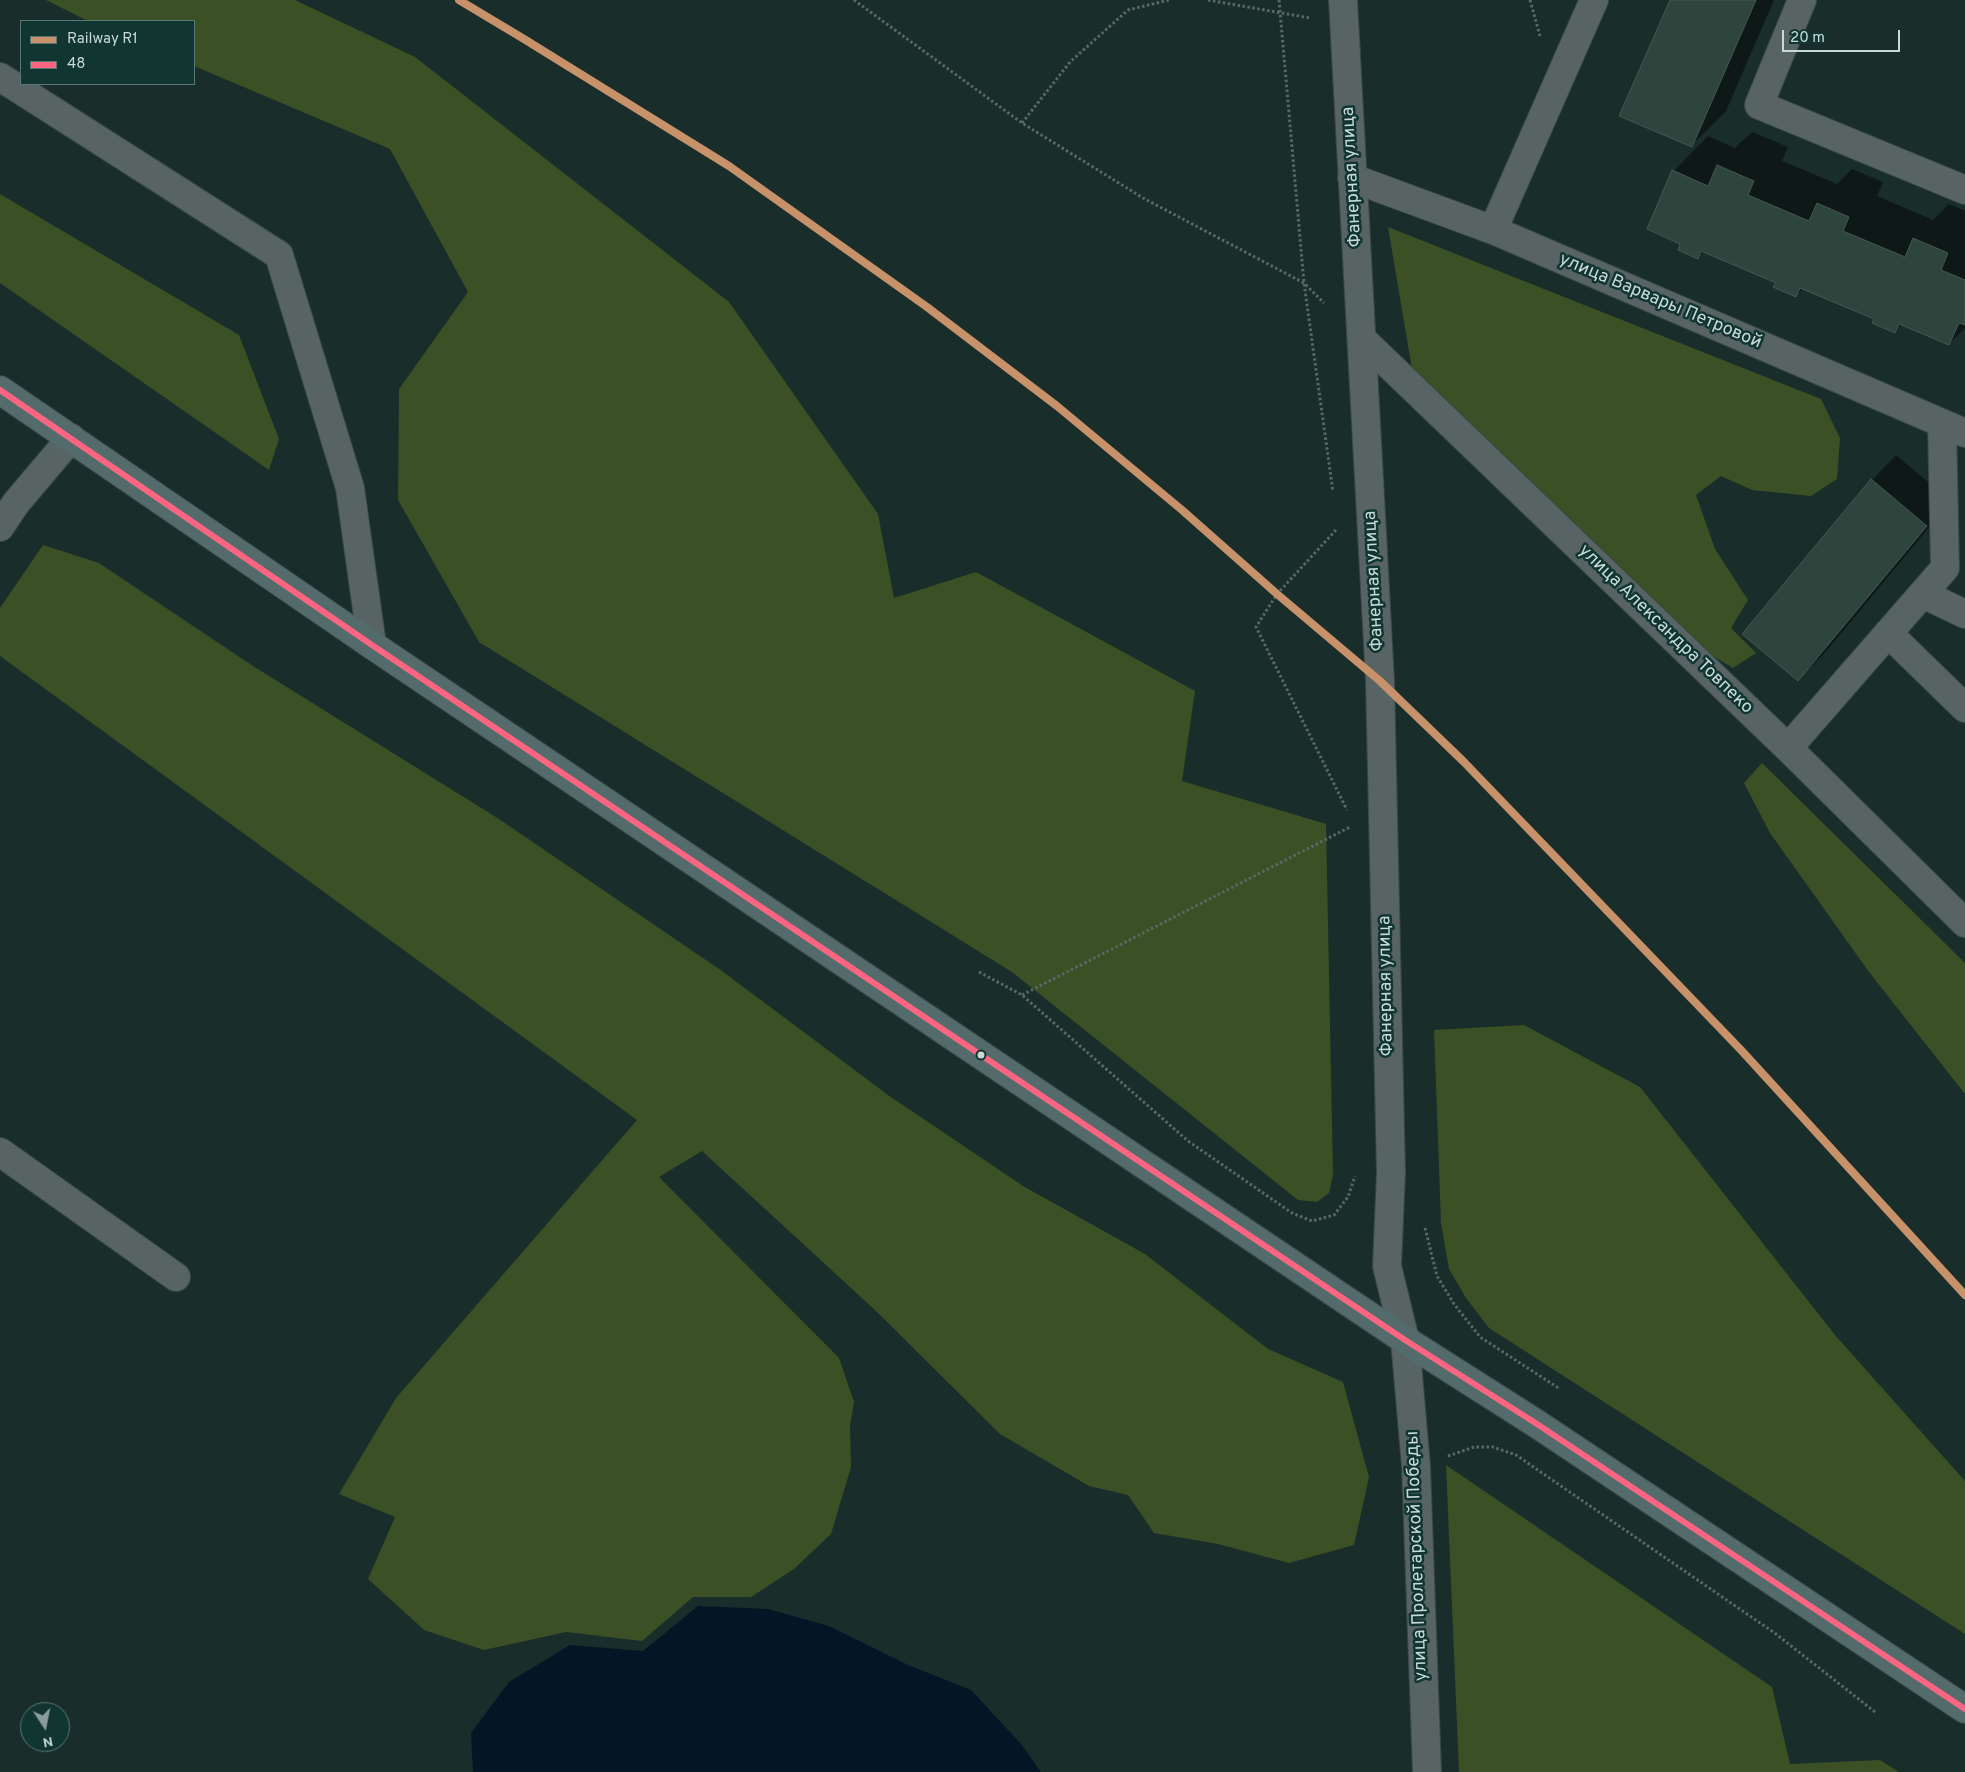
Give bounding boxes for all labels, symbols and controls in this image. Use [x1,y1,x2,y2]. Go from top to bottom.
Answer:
legend [20,20,195,85]
scale bar [1785,20,1902,52]
text: 20 m [1790,29,1825,48]
text: Railway R1 [67,30,138,49]
text: 48 [67,55,85,74]
street label: Фанерная улица [1339,106,1367,248]
street label: улица Варвары Петровой [1556,250,1764,354]
street label: Фанерная улица [1361,510,1389,652]
street label: улица Александра Товпеко [1573,541,1757,719]
street label: Фанерная улица [1375,915,1399,1057]
unlabelled marker [976,1050,986,1060]
street label: улица Пролетарской Победы [1403,1430,1433,1682]
north arrow [20,1702,70,1752]
text: N [41,1732,54,1751]

